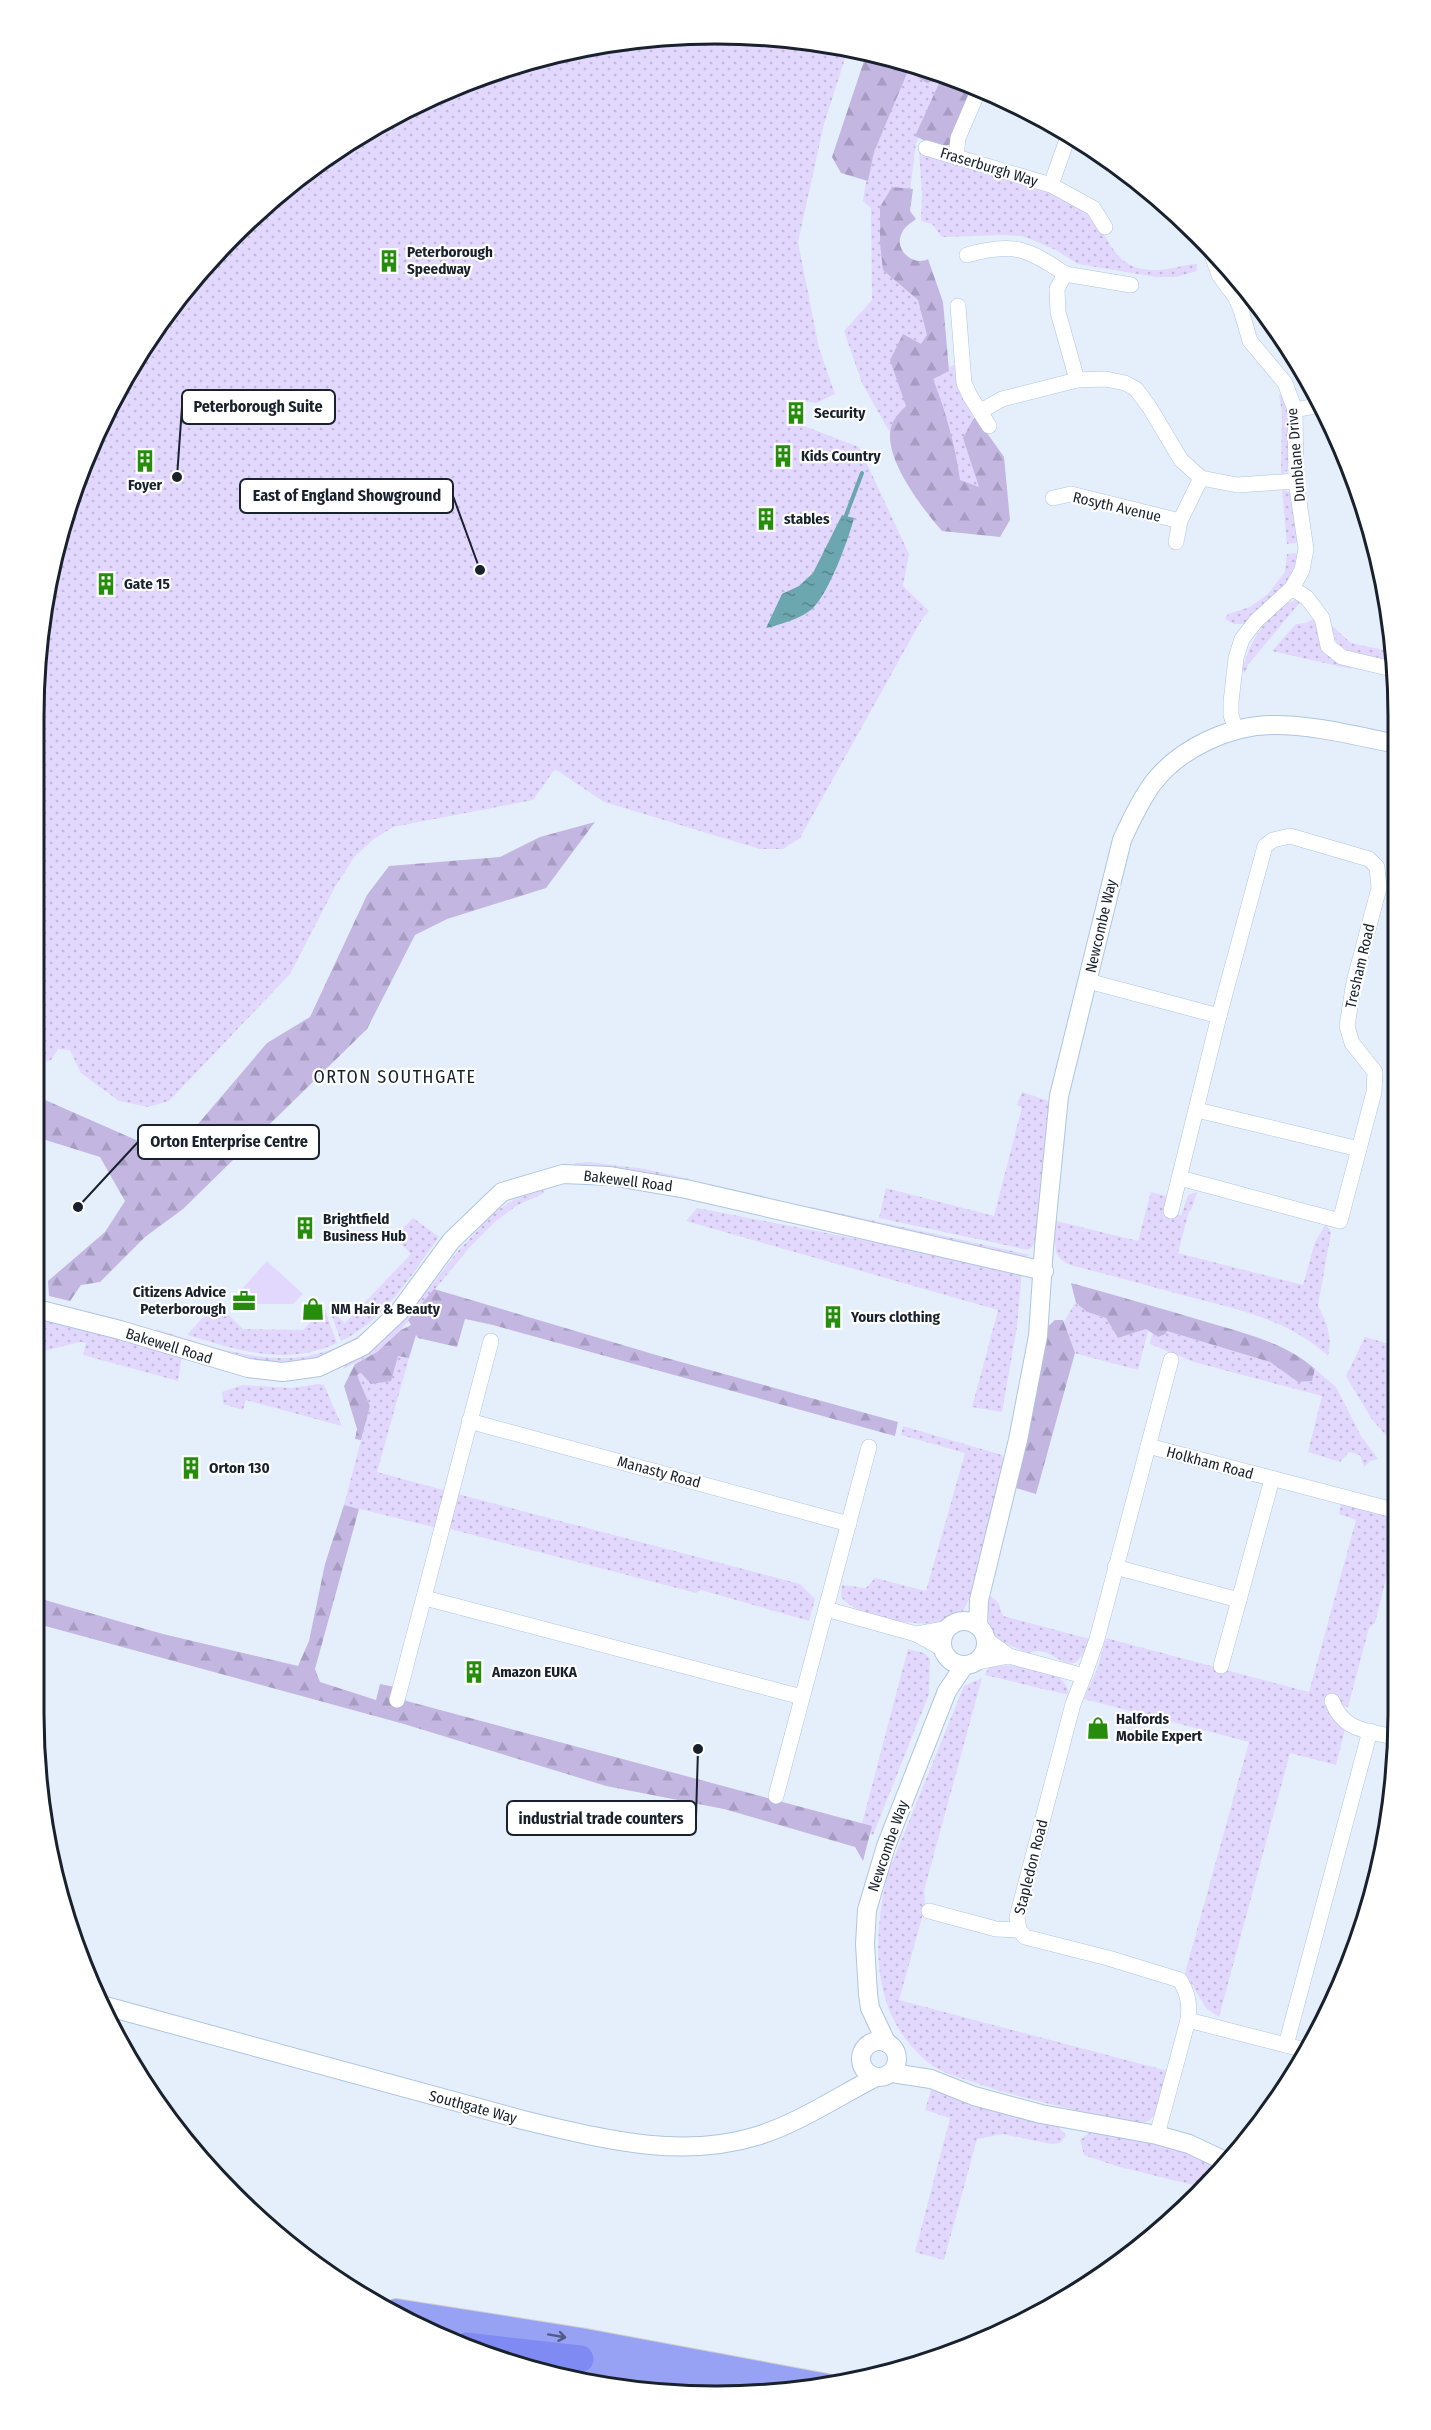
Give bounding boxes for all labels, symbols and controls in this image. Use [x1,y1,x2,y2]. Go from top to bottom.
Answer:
street label: Fraserburgh Way [938,144,1040,190]
place label: Peterborough Speedway [407,243,493,278]
building icon: Peterborough Speedway [376,248,402,274]
callout: Peterborough Suite [182,390,335,424]
text: Peterborough Suite [193,397,323,416]
building icon: Security [783,400,809,426]
place label: Security [814,404,866,422]
street label: Dunblane Drive [1283,407,1309,503]
building icon: Kids Country [770,443,796,469]
place label: Kids Country [801,447,881,465]
building icon: Foyer [132,448,158,474]
place label: Foyer [128,476,163,494]
callout: East of England Showground [240,479,453,513]
text: East of England Showground [253,486,441,505]
street label: Rosyth Avenue [1071,488,1163,526]
building icon: stables [753,506,779,532]
place label: stables [784,510,830,528]
building icon: Gate 15 [93,571,119,597]
place label: Gate 15 [124,575,170,593]
street label: Newcombe Way [1081,877,1121,975]
street label: Tresham Road [1341,922,1379,1010]
district label: ORTON SOUTHGATE [313,1066,477,1088]
callout: Orton Enterprise Centre [138,1125,319,1159]
text: Orton Enterprise Centre [150,1132,308,1151]
street label: Bakewell Road [582,1167,674,1195]
place label: Brightfield Business Hub [323,1210,406,1245]
building icon: Brightfield Business Hub [292,1215,318,1241]
place label: Citizens Advice Peterborough [133,1283,226,1318]
office icon: Citizens Advice Peterborough [231,1288,257,1314]
shop icon: NM Hair & Beauty [300,1296,326,1322]
place label: NM Hair & Beauty [331,1300,441,1318]
building icon: Yours clothing [820,1304,846,1330]
place label: Yours clothing [850,1308,940,1326]
street label: Bakewell Road [124,1324,214,1368]
street label: Holkham Road [1165,1443,1255,1483]
street label: Manasty Road [615,1452,703,1492]
building icon: Orton 130 [178,1455,204,1481]
place label: Orton 130 [209,1459,270,1477]
building icon: Amazon EUKA [461,1659,487,1685]
place label: Amazon EUKA [491,1663,578,1681]
place label: Halfords Mobile Expert [1116,1710,1203,1745]
shop icon: Halfords Mobile Expert [1085,1715,1111,1741]
street label: Newcombe Way [864,1798,912,1894]
callout: industrial trade counters [507,1801,696,1835]
text: industrial trade counters [519,1809,683,1828]
street label: Stapledon Road [1010,1818,1052,1916]
street label: Southgate Way [427,2087,519,2127]
one-way arrow [547,2331,567,2342]

